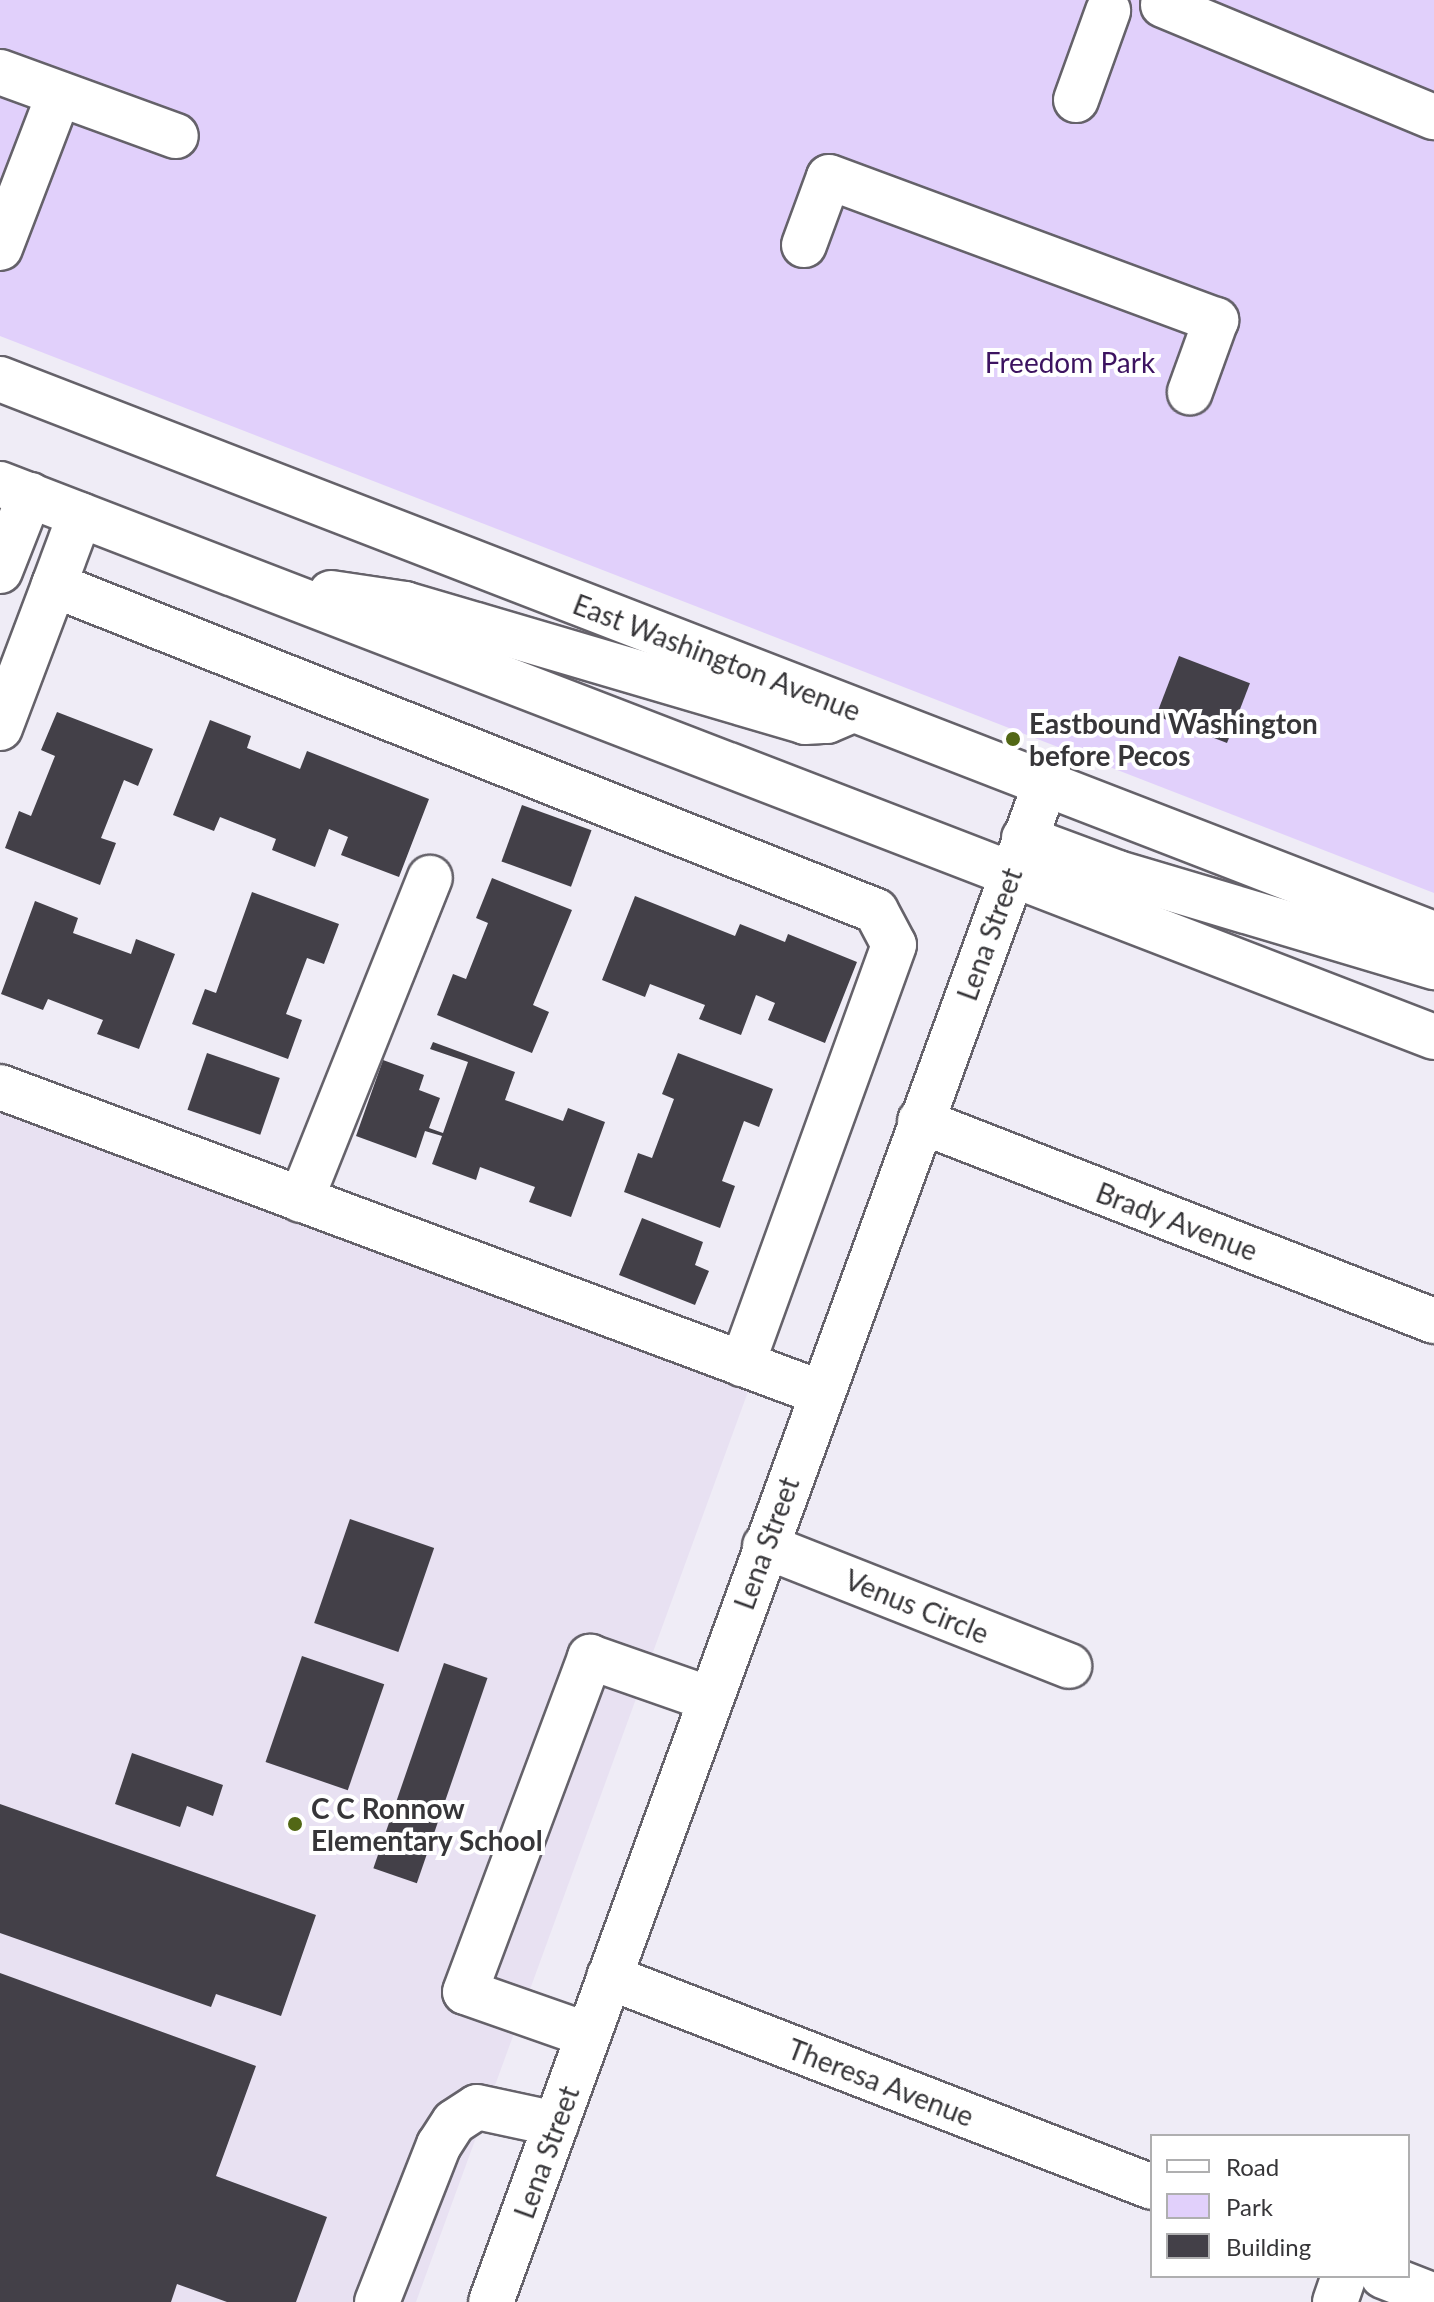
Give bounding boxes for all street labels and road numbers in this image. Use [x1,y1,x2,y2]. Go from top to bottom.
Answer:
street label: East Washington Avenue [568,586,866,728]
street label: Lena Street [950,863,1028,1005]
street label: Brady Avenue [1091,1175,1263,1267]
street label: Lena Street [727,1472,805,1614]
street label: Venus Circle [840,1562,994,1650]
street label: Theresa Avenue [783,2031,979,2133]
street label: Lena Street [507,2081,585,2223]

